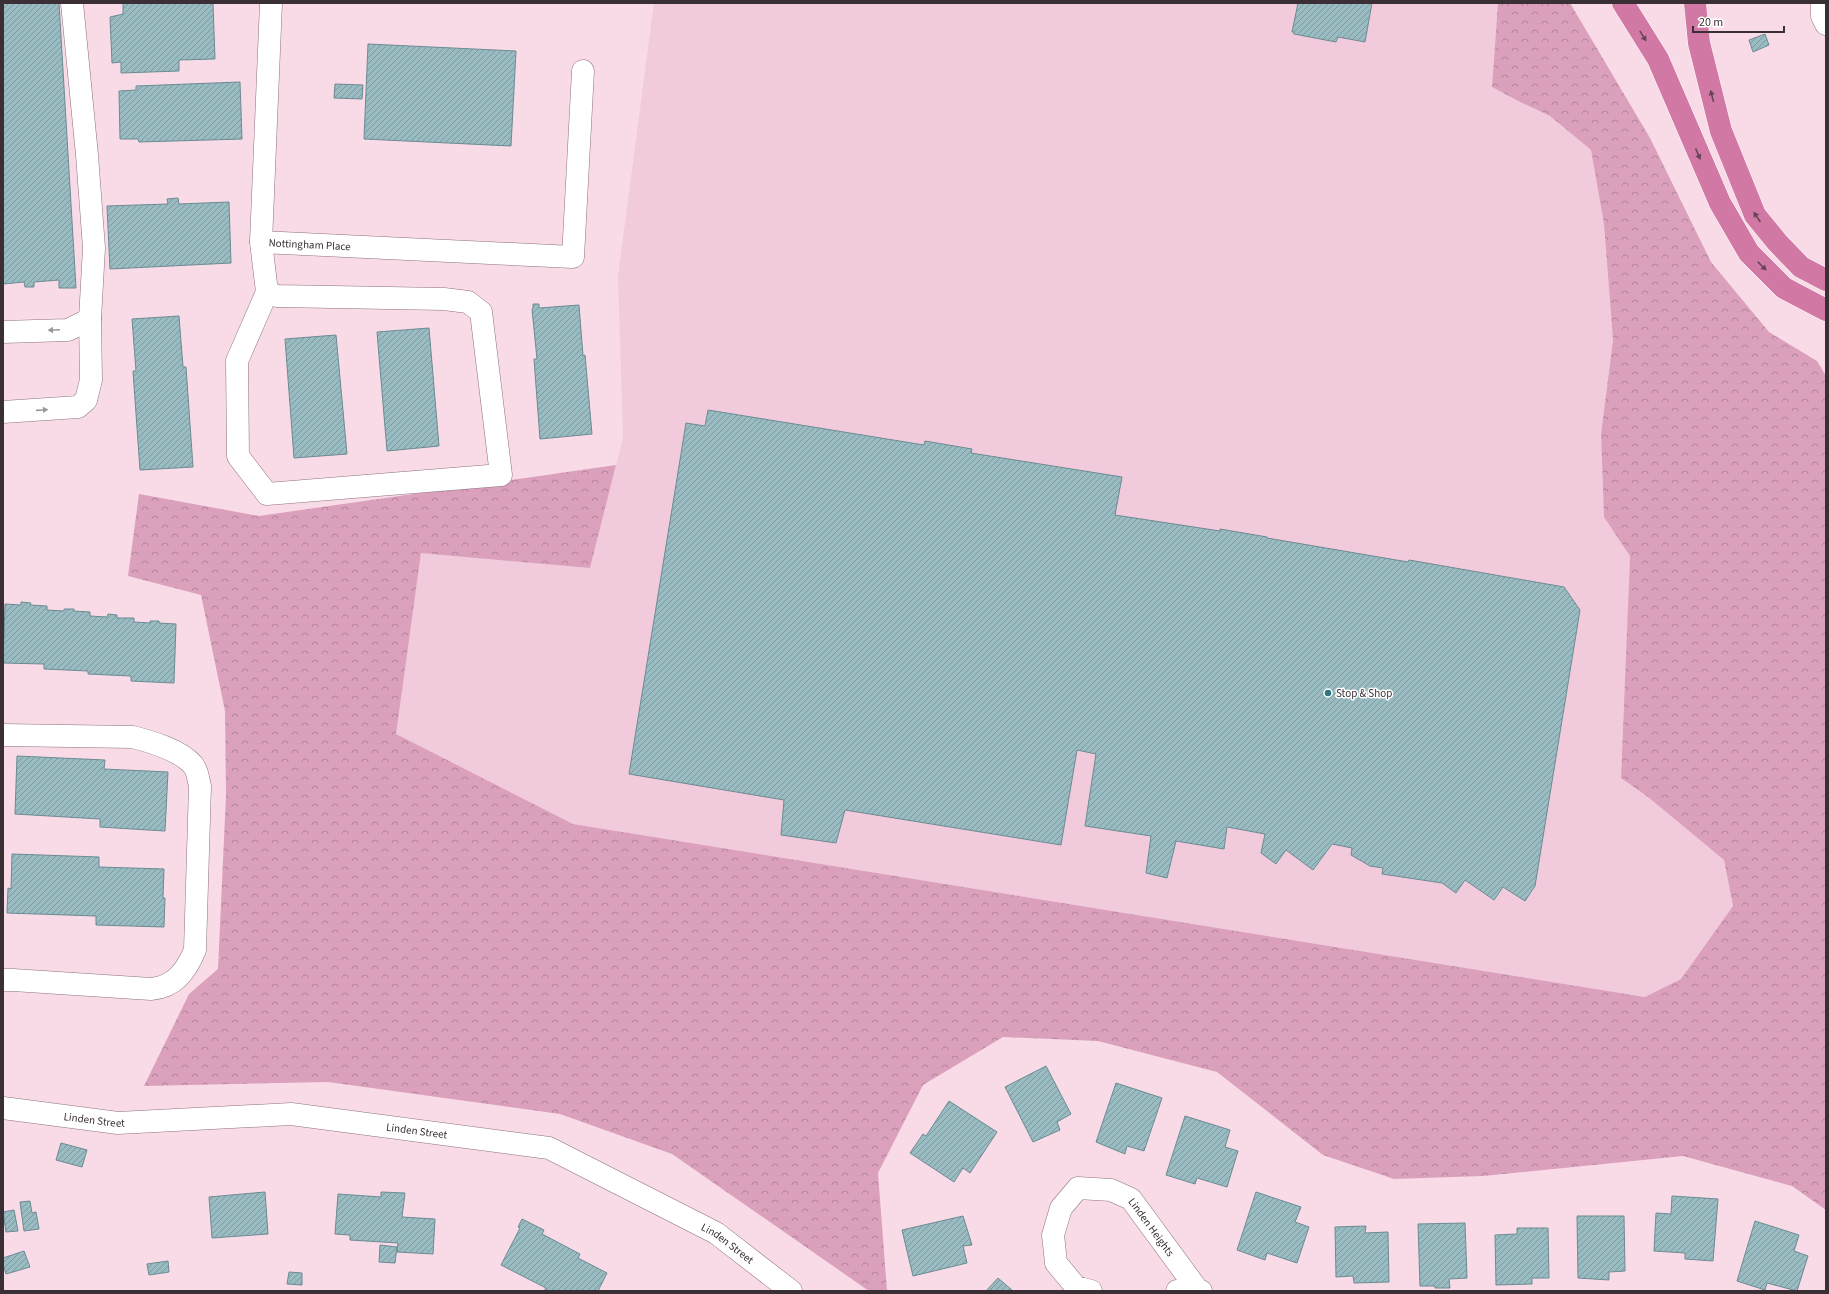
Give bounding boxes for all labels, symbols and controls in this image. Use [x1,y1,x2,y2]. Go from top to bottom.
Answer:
scale bar [1693,8,1784,34]
text: 20 m [1699,14,1723,31]
one-way arrow [1640,30,1647,42]
one-way arrow [1709,89,1715,101]
one-way arrow [1696,148,1702,160]
one-way arrow [1753,212,1761,222]
street label: Nottingham Place [268,235,352,254]
one-way arrow [1757,261,1767,271]
one-way arrow [48,327,60,334]
one-way arrow [36,406,48,413]
place label: Stop & Shop [1336,686,1392,701]
marker: Stop & Shop [1323,688,1333,698]
street label: Linden Street [63,1109,125,1131]
street label: Linden Street [385,1120,448,1143]
street label: Linden Heights [1125,1195,1178,1260]
street label: Linden Street [698,1220,757,1268]

